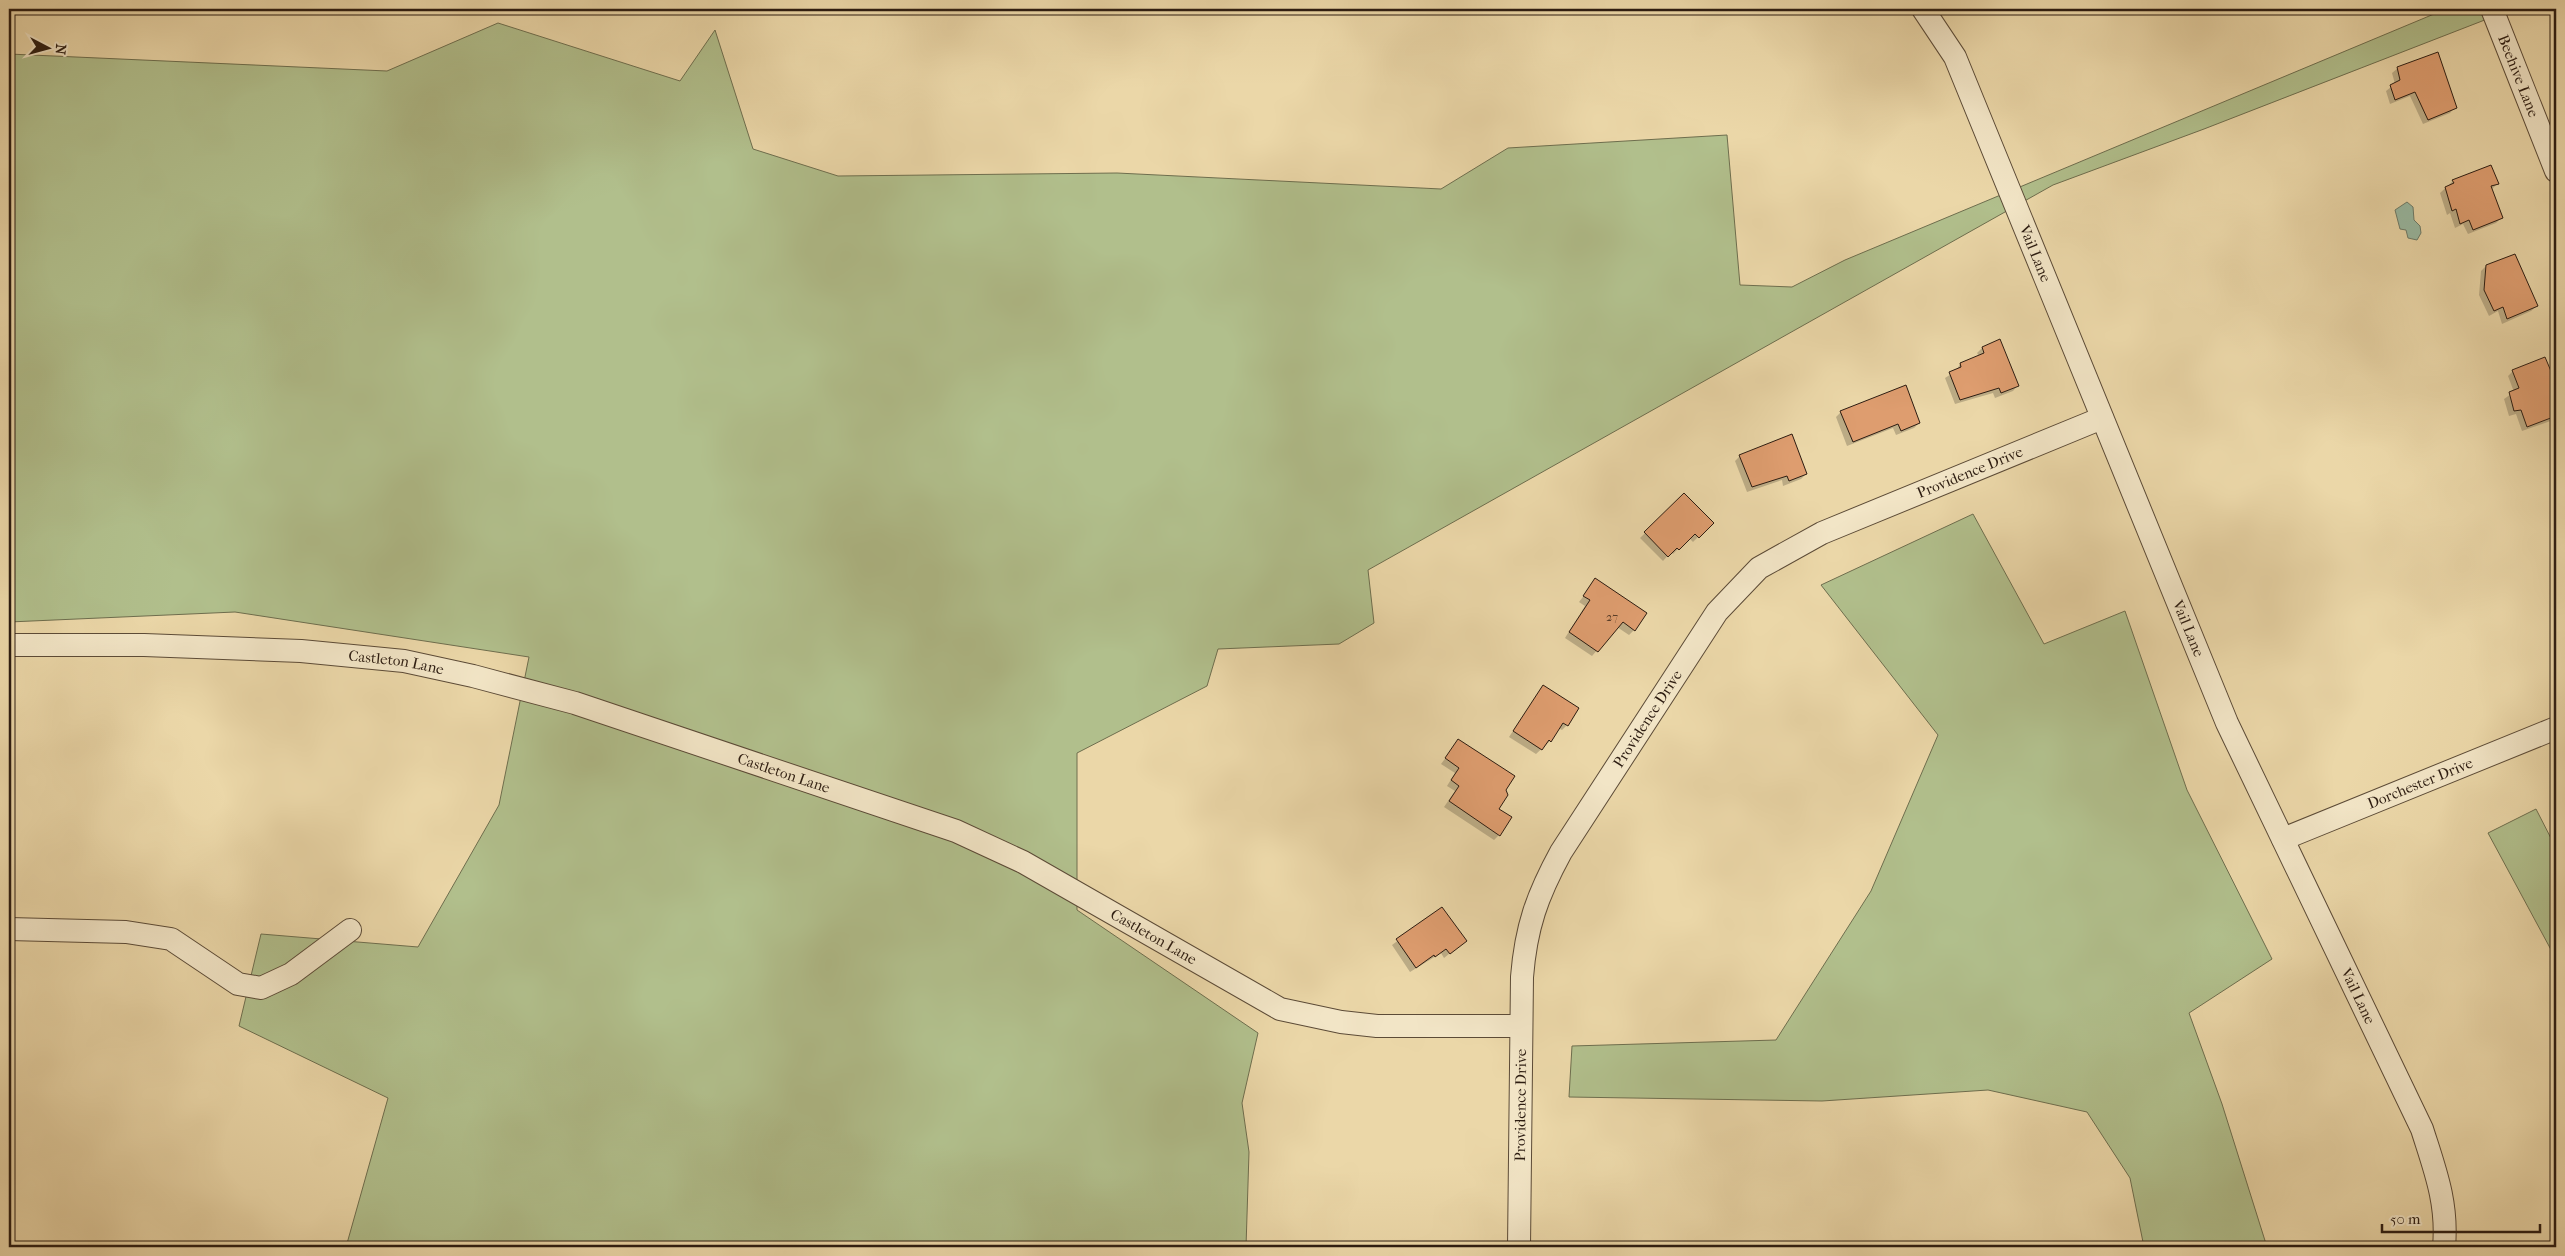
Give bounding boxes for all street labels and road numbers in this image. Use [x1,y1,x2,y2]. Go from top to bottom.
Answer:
street label: Beehive Lane [2494,32,2543,120]
street label: Vail Lane [2015,222,2055,285]
street label: Providence Drive [1914,442,2026,502]
street label: Vail Lane [2168,597,2208,660]
street label: Castleton Lane [348,647,446,679]
street label: Providence Drive [1609,666,1686,771]
street label: Castleton Lane [735,749,833,797]
street label: Dorchester Drive [2365,754,2476,813]
street label: Castleton Lane [1107,905,1200,969]
street label: Vail Lane [2337,964,2379,1027]
street label: Providence Drive [1511,1048,1530,1161]

